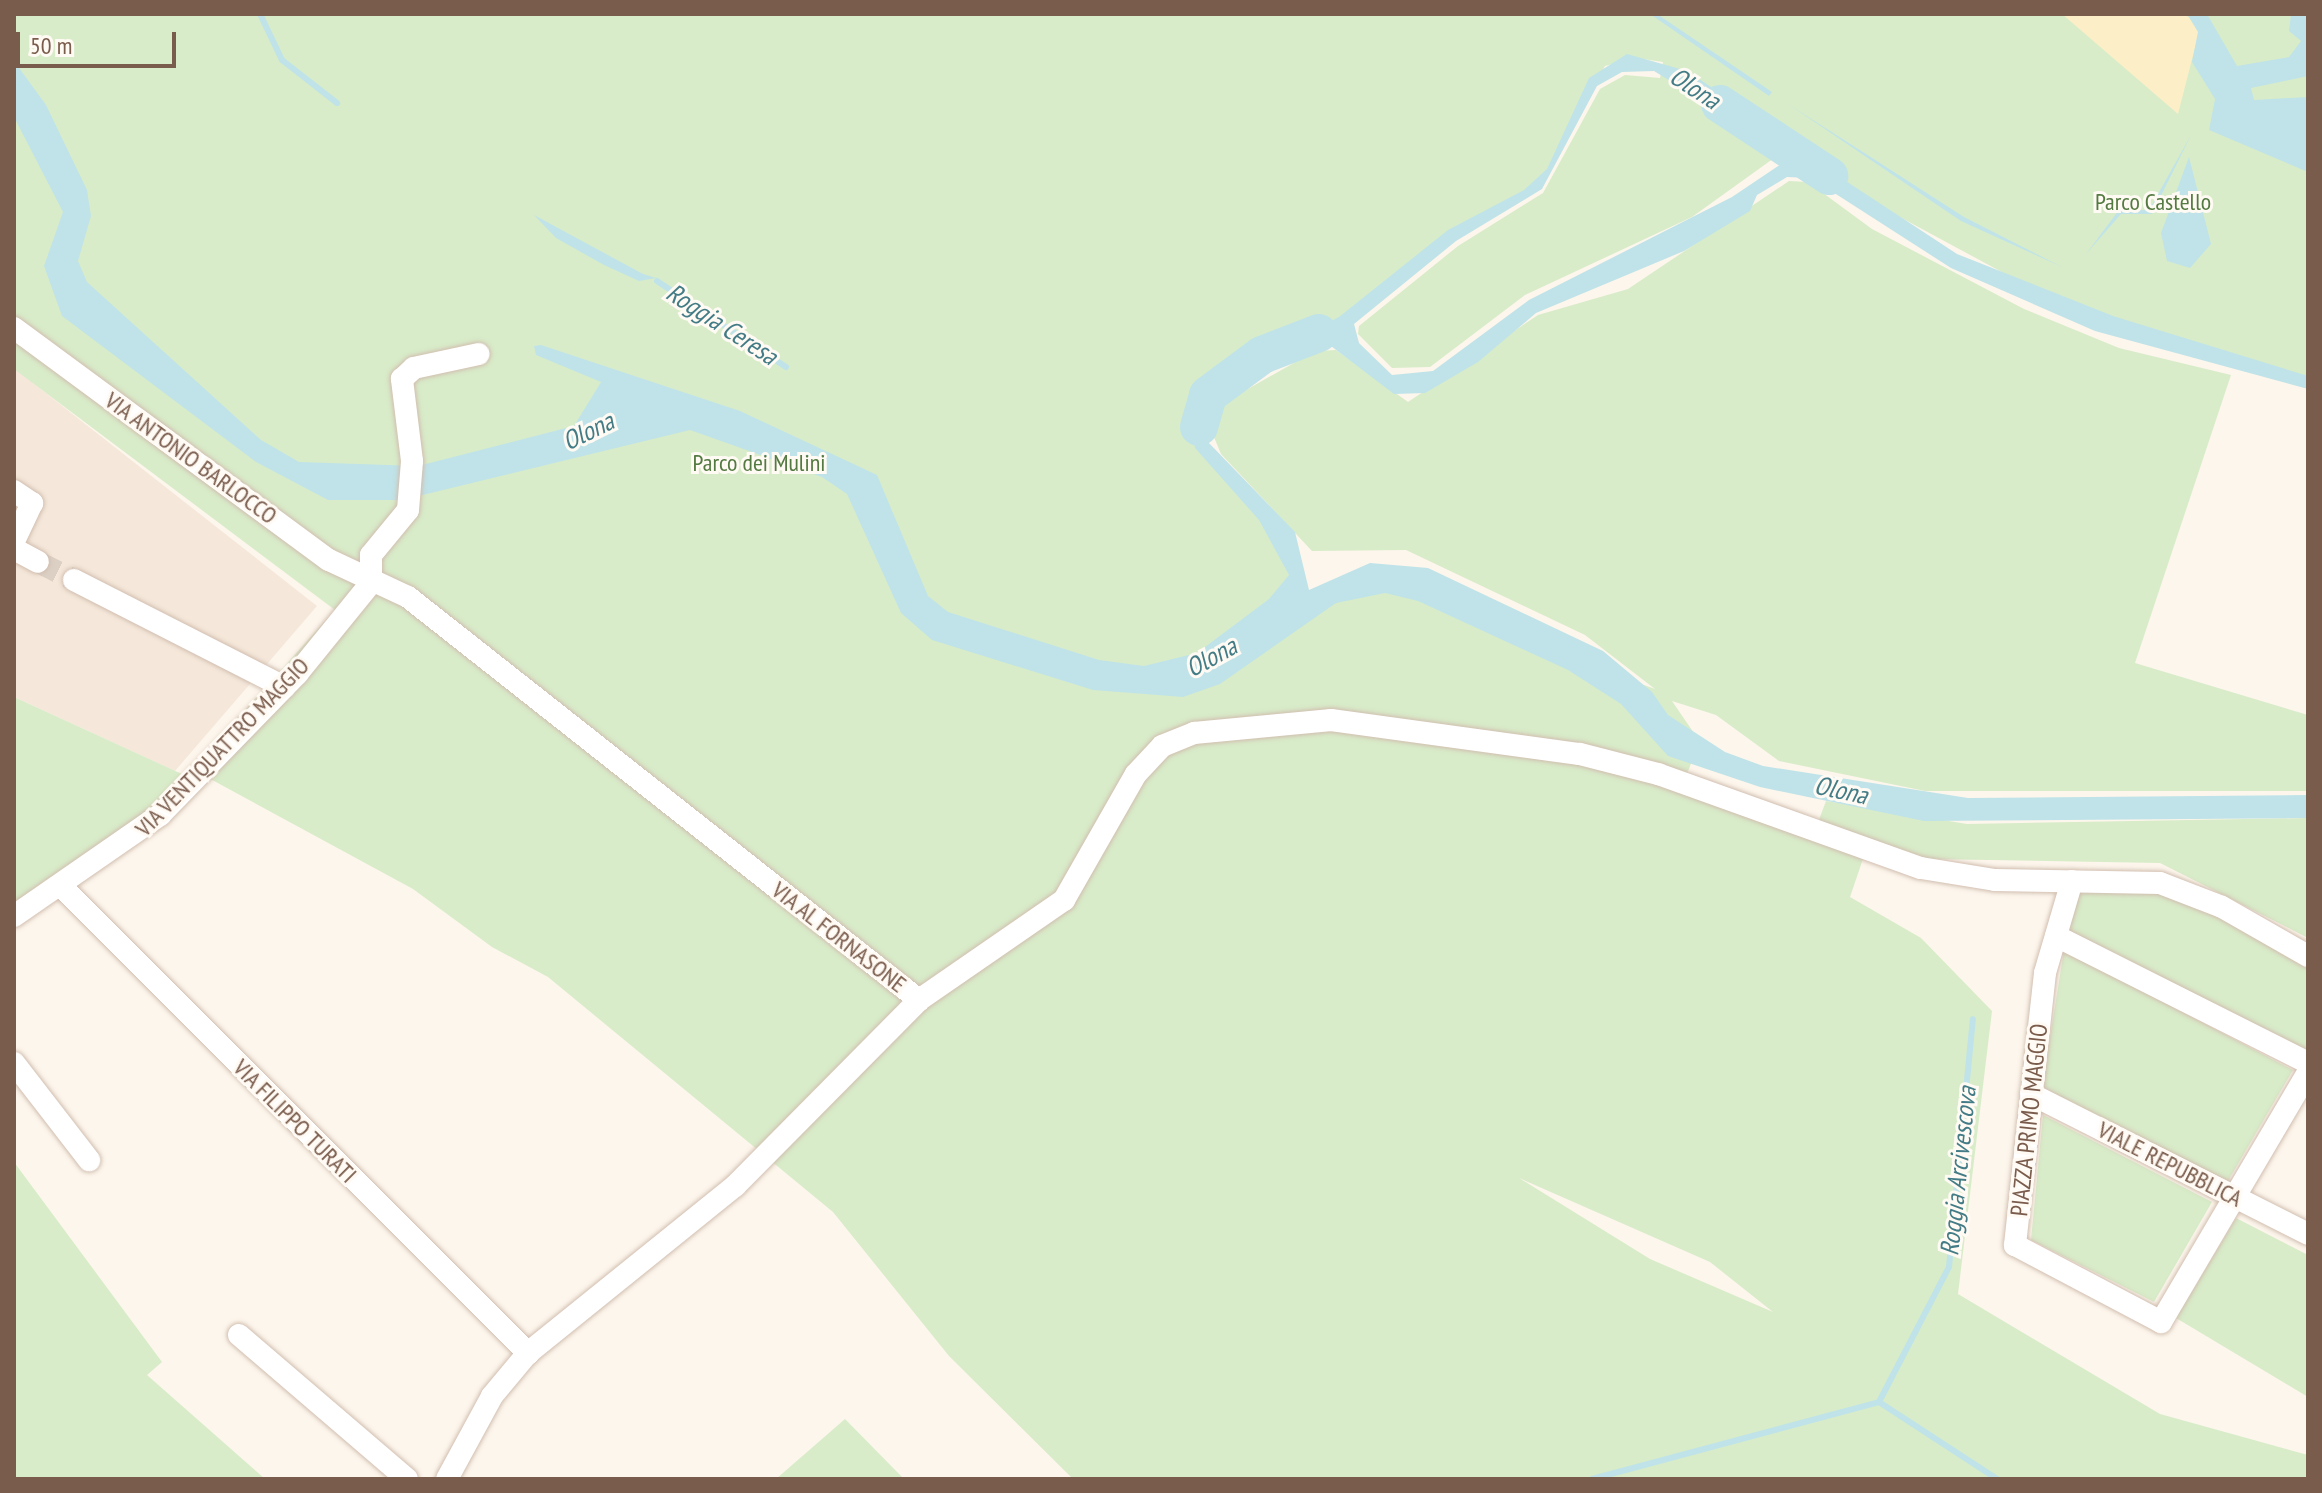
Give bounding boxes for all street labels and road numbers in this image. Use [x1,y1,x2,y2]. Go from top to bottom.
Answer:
street label: VIA ANTONIO BARLOCCO [99,385,283,531]
street label: VIA VENTIQUATTRO MAGGIO [129,651,315,843]
street label: VIA AL FORNASONE [765,875,913,999]
street label: PIAZZA PRIMO MAGGIO [2005,1022,2053,1218]
street label: VIA FILIPPO TURATI [227,1053,363,1189]
street label: VIALE REPUBBLICA [2093,1115,2247,1213]

